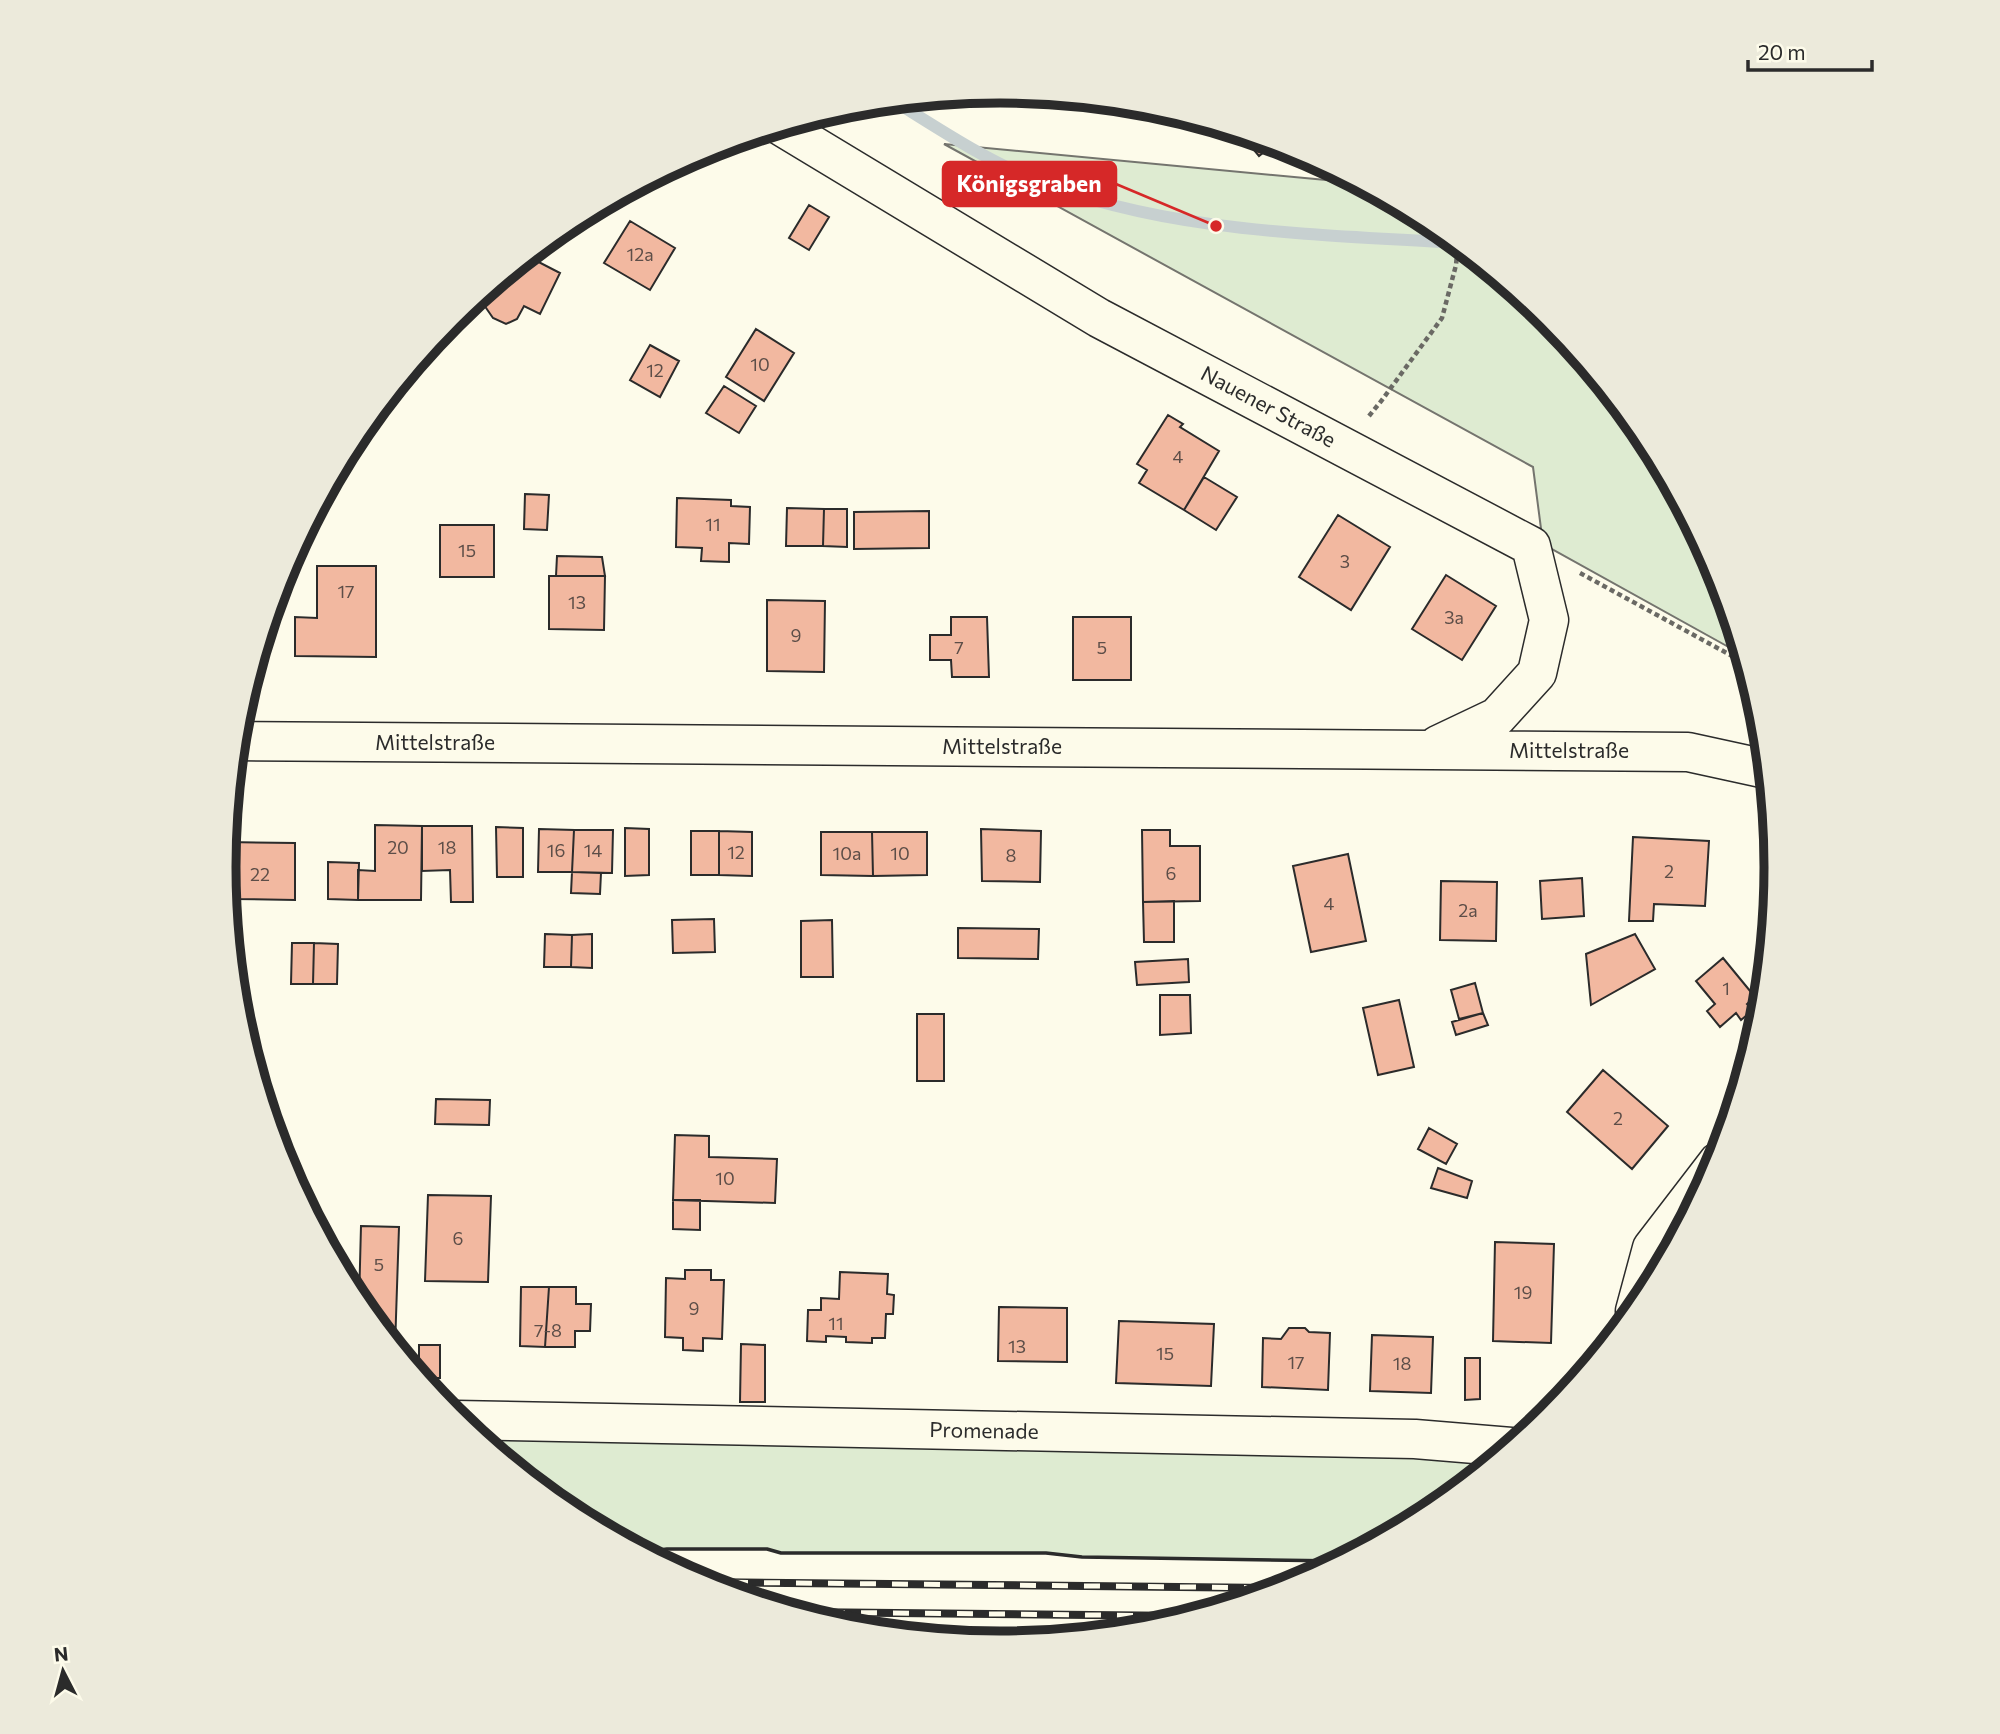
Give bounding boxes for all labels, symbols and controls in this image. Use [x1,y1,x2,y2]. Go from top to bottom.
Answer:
scale bar [1748,28,1872,72]
text: 20 m [1758,39,1806,64]
callout: Königsgraben [943,162,1116,206]
text: Königsgraben [957,169,1101,197]
house number: 12a [626,243,654,265]
house number: 10 [750,353,770,375]
house number: 12 [646,359,664,381]
street label: Nauener Straße [1197,360,1340,452]
house number: 4 [1173,445,1184,467]
house number: 11 [705,513,721,535]
house number: 15 [458,539,476,561]
house number: 3 [1340,550,1350,572]
house number: 17 [337,580,355,602]
house number: 13 [568,591,586,613]
house number: 3a [1444,606,1464,628]
house number: 9 [791,624,801,646]
house number: 7 [954,636,964,658]
house number: 5 [1097,636,1107,658]
street label: Mittelstraße [375,729,495,754]
street label: Mittelstraße [942,733,1062,758]
street label: Mittelstraße [1509,737,1629,762]
house number: 20 [387,836,409,858]
house number: 18 [438,836,456,858]
house number: 16 [547,839,565,861]
house number: 14 [584,839,602,861]
house number: 12 [727,841,745,863]
house number: 10a [833,842,861,864]
house number: 10 [890,842,910,864]
house number: 8 [1006,844,1017,866]
house number: 2 [1664,860,1674,882]
house number: 6 [1166,862,1176,884]
house number: 22 [250,863,270,885]
house number: 4 [1324,892,1335,914]
house number: 2a [1458,899,1478,921]
house number: 1 [1722,977,1730,999]
house number: 2 [1613,1107,1623,1129]
house number: 10 [715,1167,735,1189]
house number: 6 [453,1227,463,1249]
house number: 5 [374,1253,384,1275]
house number: 19 [1514,1281,1532,1303]
house number: 9 [689,1297,699,1319]
house number: 11 [828,1312,844,1334]
house number: 7-8 [534,1319,562,1341]
house number: 13 [1008,1335,1026,1357]
house number: 15 [1156,1342,1174,1364]
house number: 17 [1287,1351,1305,1373]
house number: 18 [1393,1352,1411,1374]
street label: Promenade [929,1416,1039,1443]
north arrow [28,1636,98,1706]
text: N [53,1641,69,1666]

